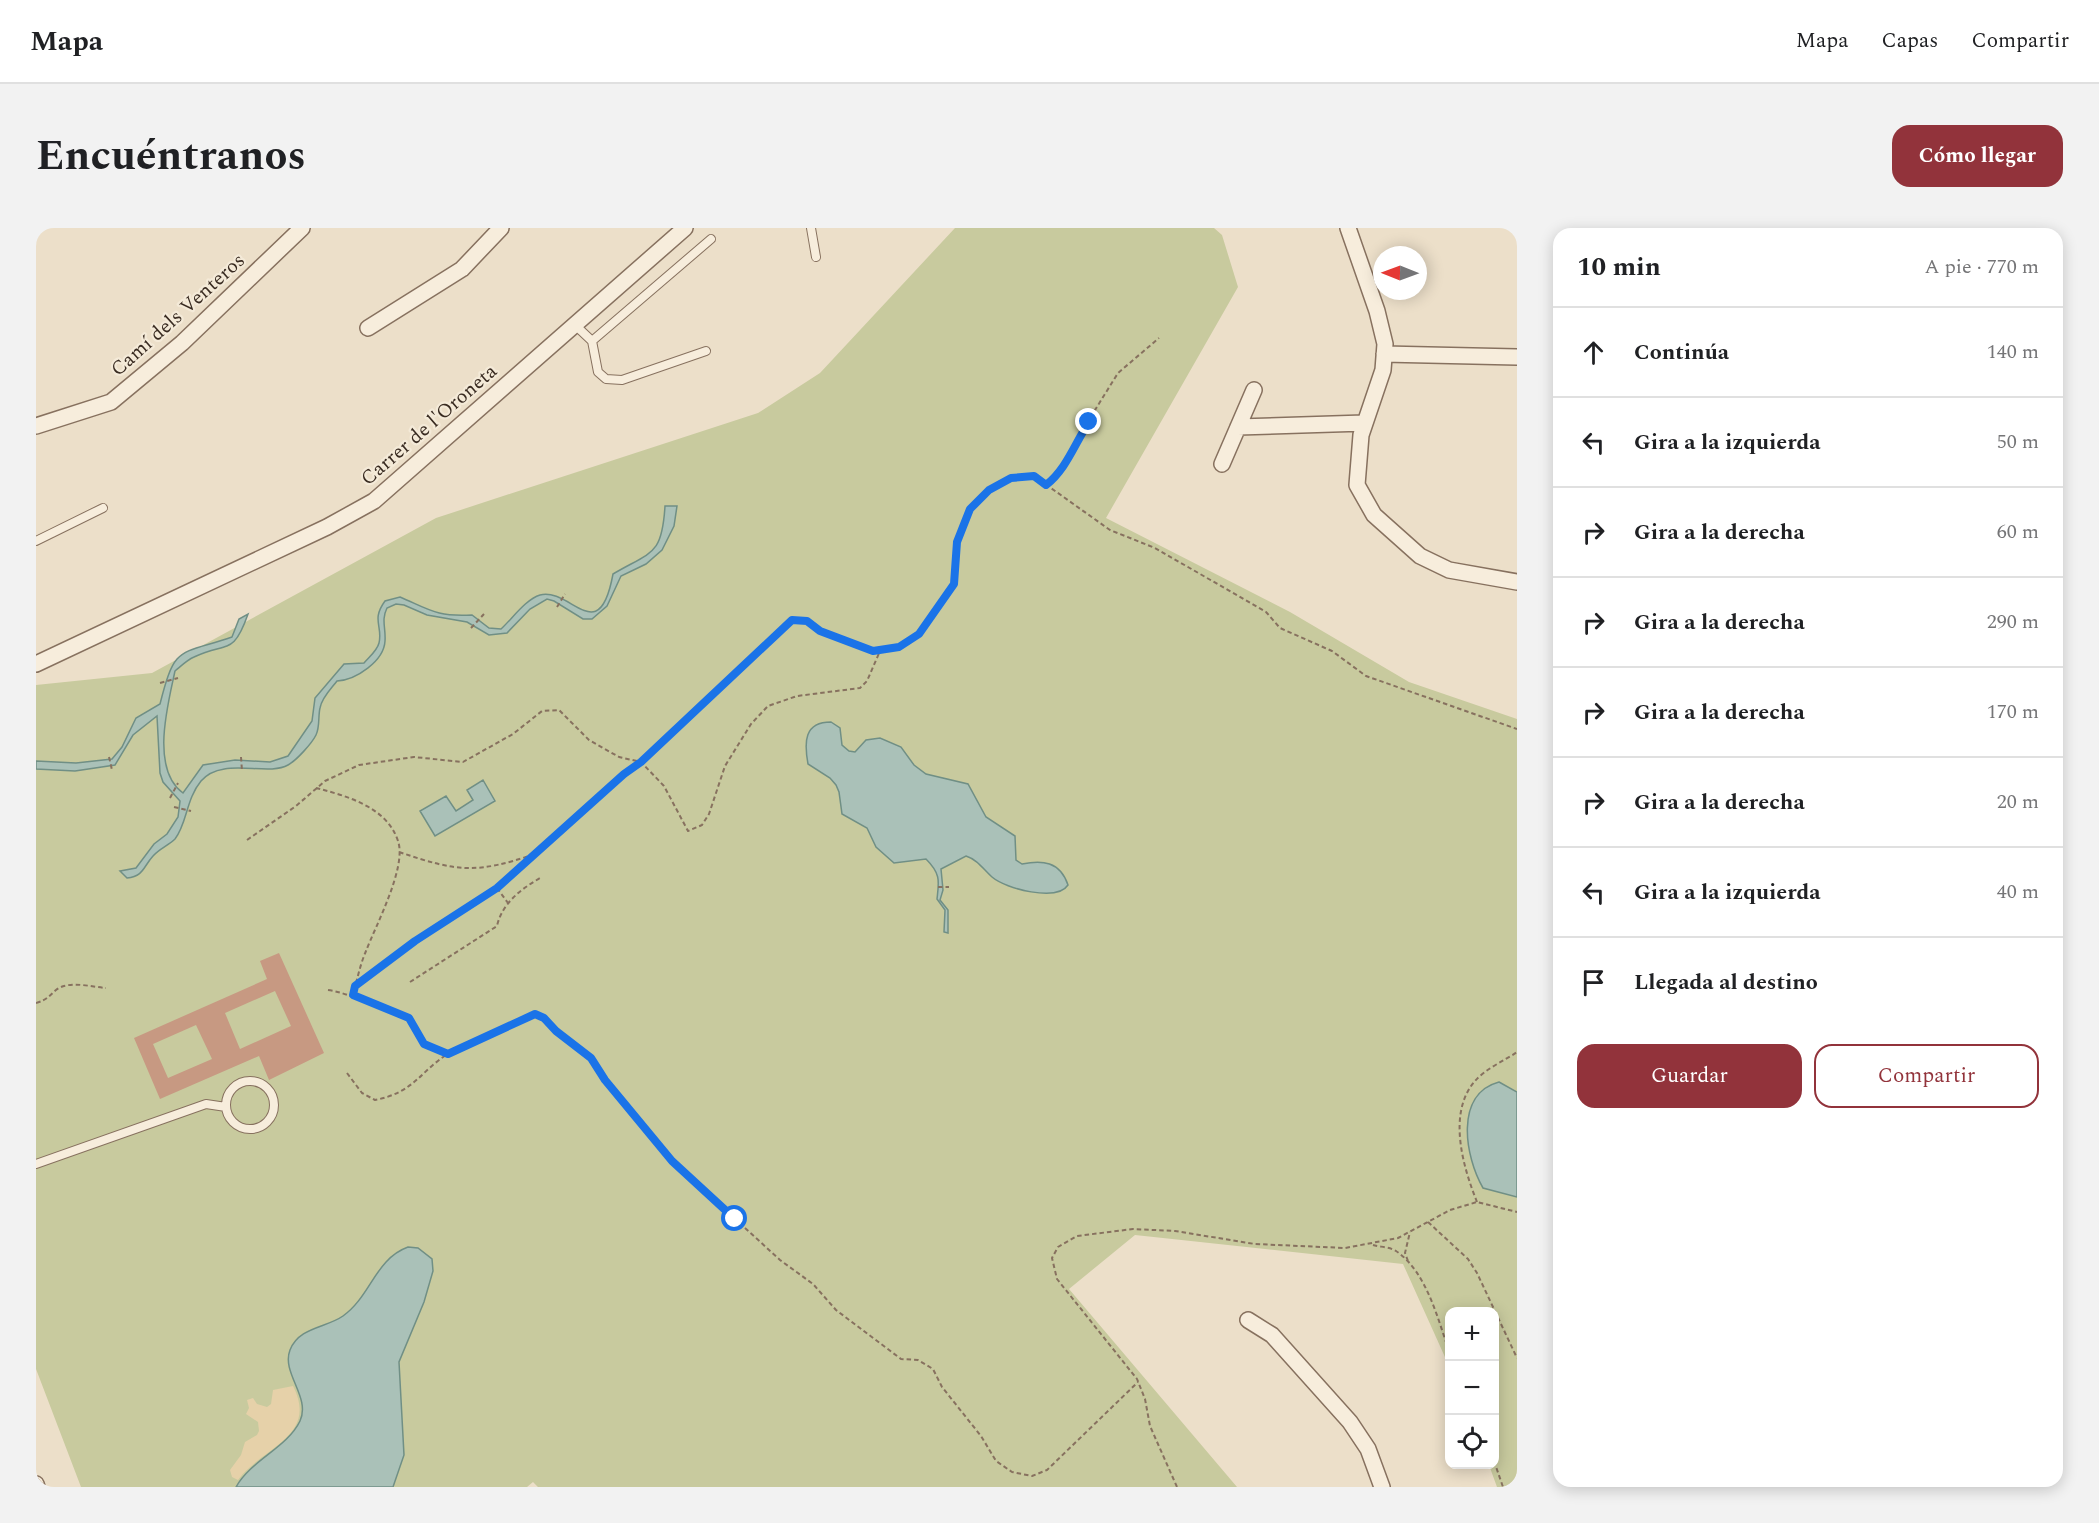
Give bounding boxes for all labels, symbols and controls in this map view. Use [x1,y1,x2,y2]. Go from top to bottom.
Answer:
text: Mapa [30,20,103,63]
text: Mapa [1796,25,1849,57]
text: Capas [1882,25,1938,57]
text: Compartir [1971,25,2069,57]
text: Encuéntranos [36,125,306,188]
button: Cómo llegar [1892,125,2063,187]
street label: Camí dels Venteros [104,246,252,384]
north arrow [1373,246,1427,300]
text: 10 min [1577,247,1661,287]
text: A pie · 770 m [1925,252,2039,282]
icon: ahead [1577,336,1610,369]
text: Continúa [1634,336,1729,369]
text: 140 m [1987,337,2039,367]
street label: Carrer de l'Oroneta [354,357,504,493]
route end [1075,408,1101,434]
icon: left [1577,426,1610,459]
text: Gira a la izquierda [1634,426,1821,459]
text: 50 m [1997,427,2039,457]
icon: right [1577,516,1610,549]
text: Gira a la derecha [1634,516,1805,549]
text: 60 m [1997,517,2039,547]
icon: right [1577,606,1610,639]
text: Gira a la derecha [1634,606,1805,639]
text: 290 m [1987,607,2039,637]
icon: right [1577,696,1610,729]
text: Gira a la derecha [1634,696,1805,729]
text: 170 m [1987,697,2039,727]
icon: right [1577,786,1610,819]
text: Gira a la derecha [1634,786,1805,819]
text: 20 m [1997,787,2039,817]
icon: left [1577,876,1610,909]
text: Gira a la izquierda [1634,876,1821,909]
text: 40 m [1997,877,2039,907]
icon: arrive [1577,966,1610,999]
text: Llegada al destino [1634,966,1818,999]
button: Guardar [1577,1044,1802,1108]
button: Compartir [1814,1044,2039,1108]
route start [721,1205,747,1231]
map controls [1445,1307,1499,1469]
button: + [1445,1307,1499,1361]
button: − [1445,1361,1499,1415]
button: locate [1445,1415,1499,1469]

